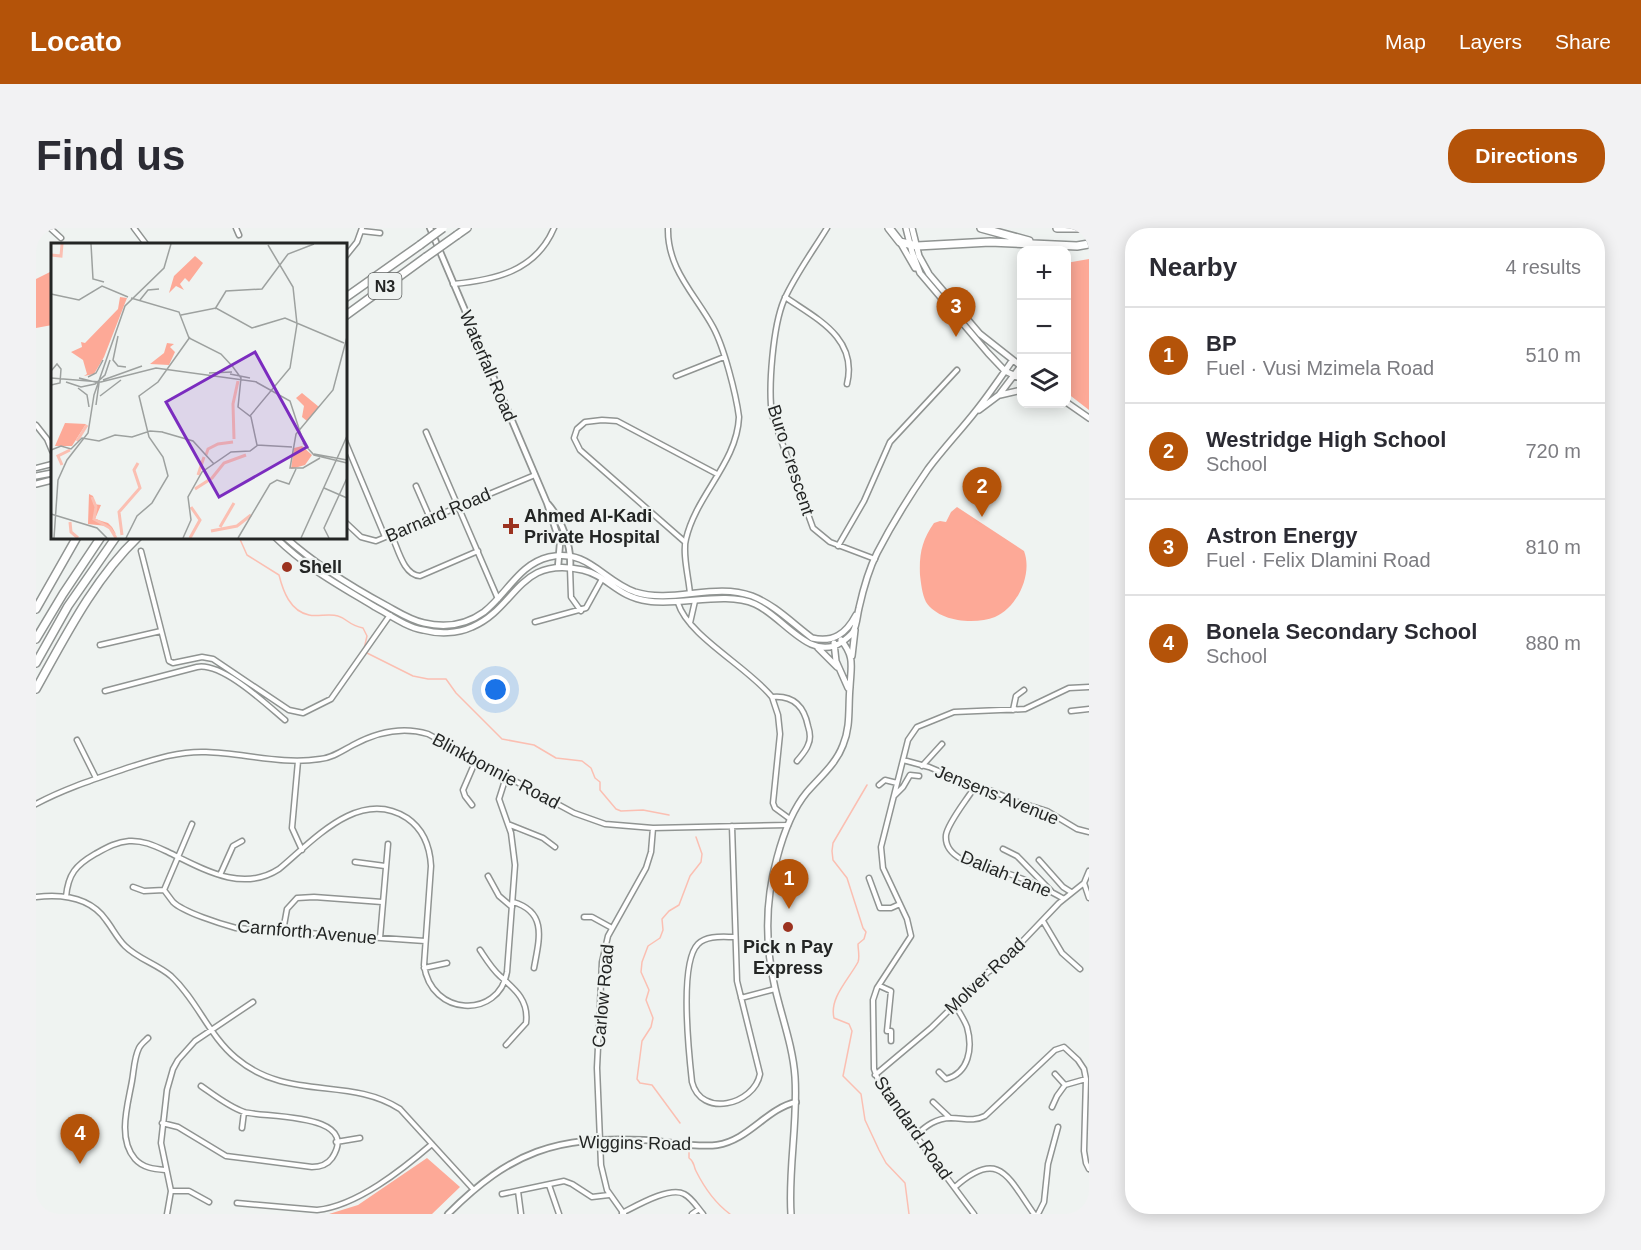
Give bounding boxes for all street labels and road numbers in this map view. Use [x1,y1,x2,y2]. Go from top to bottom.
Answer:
road number: N3 [368,273,402,299]
street label: Waterfall Road [456,308,520,424]
street label: Buro Crescent [764,402,818,518]
street label: Barnard Road [383,484,493,546]
street label: Blinkbonnie Road [429,729,563,813]
street label: Jensens Avenue [932,761,1062,829]
street label: Daliah Lane [958,847,1054,901]
street label: Carnforth Avenue [237,916,377,948]
street label: Molver Road [941,934,1029,1018]
street label: Carlow Road [589,943,617,1049]
street label: Standard Road [870,1073,956,1183]
street label: Wiggins Road [579,1132,691,1154]

